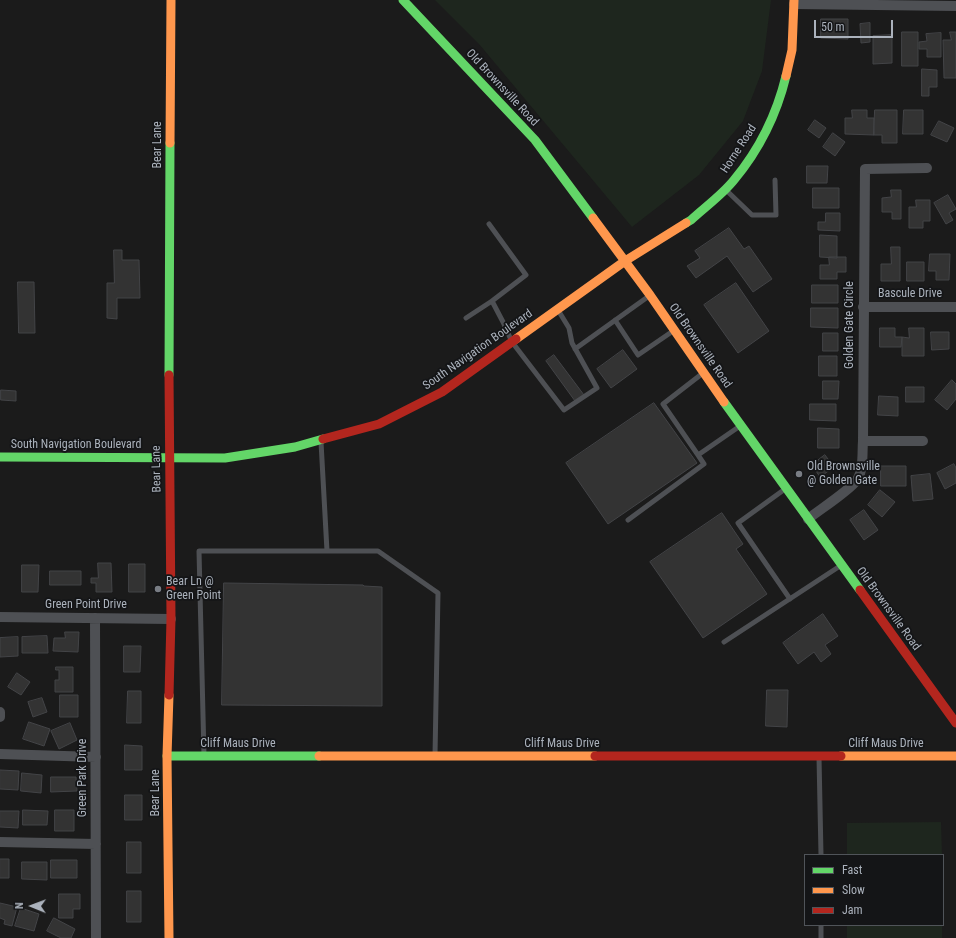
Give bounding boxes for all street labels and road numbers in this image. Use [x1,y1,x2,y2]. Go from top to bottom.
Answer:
street label: Old Brownsville Road [463,47,541,129]
street label: Bear Lane [151,121,165,169]
street label: Horne Road [718,122,760,176]
street label: Golden Gate Circle [843,281,857,369]
street label: Bascule Drive [878,287,942,301]
street label: Old Brownsville Road [665,301,735,391]
street label: South Navigation Boulevard [420,307,536,393]
street label: South Navigation Boulevard [11,438,141,452]
street label: Bear Lane [149,445,165,493]
street label: Old Brownsville Road [853,564,923,654]
street label: Green Point Drive [45,598,127,612]
street label: Cliff Maus Drive [200,737,276,751]
street label: Cliff Maus Drive [524,737,600,751]
street label: Cliff Maus Drive [848,737,924,751]
street label: Green Park Drive [76,739,90,817]
street label: Bear Lane [149,769,163,817]

